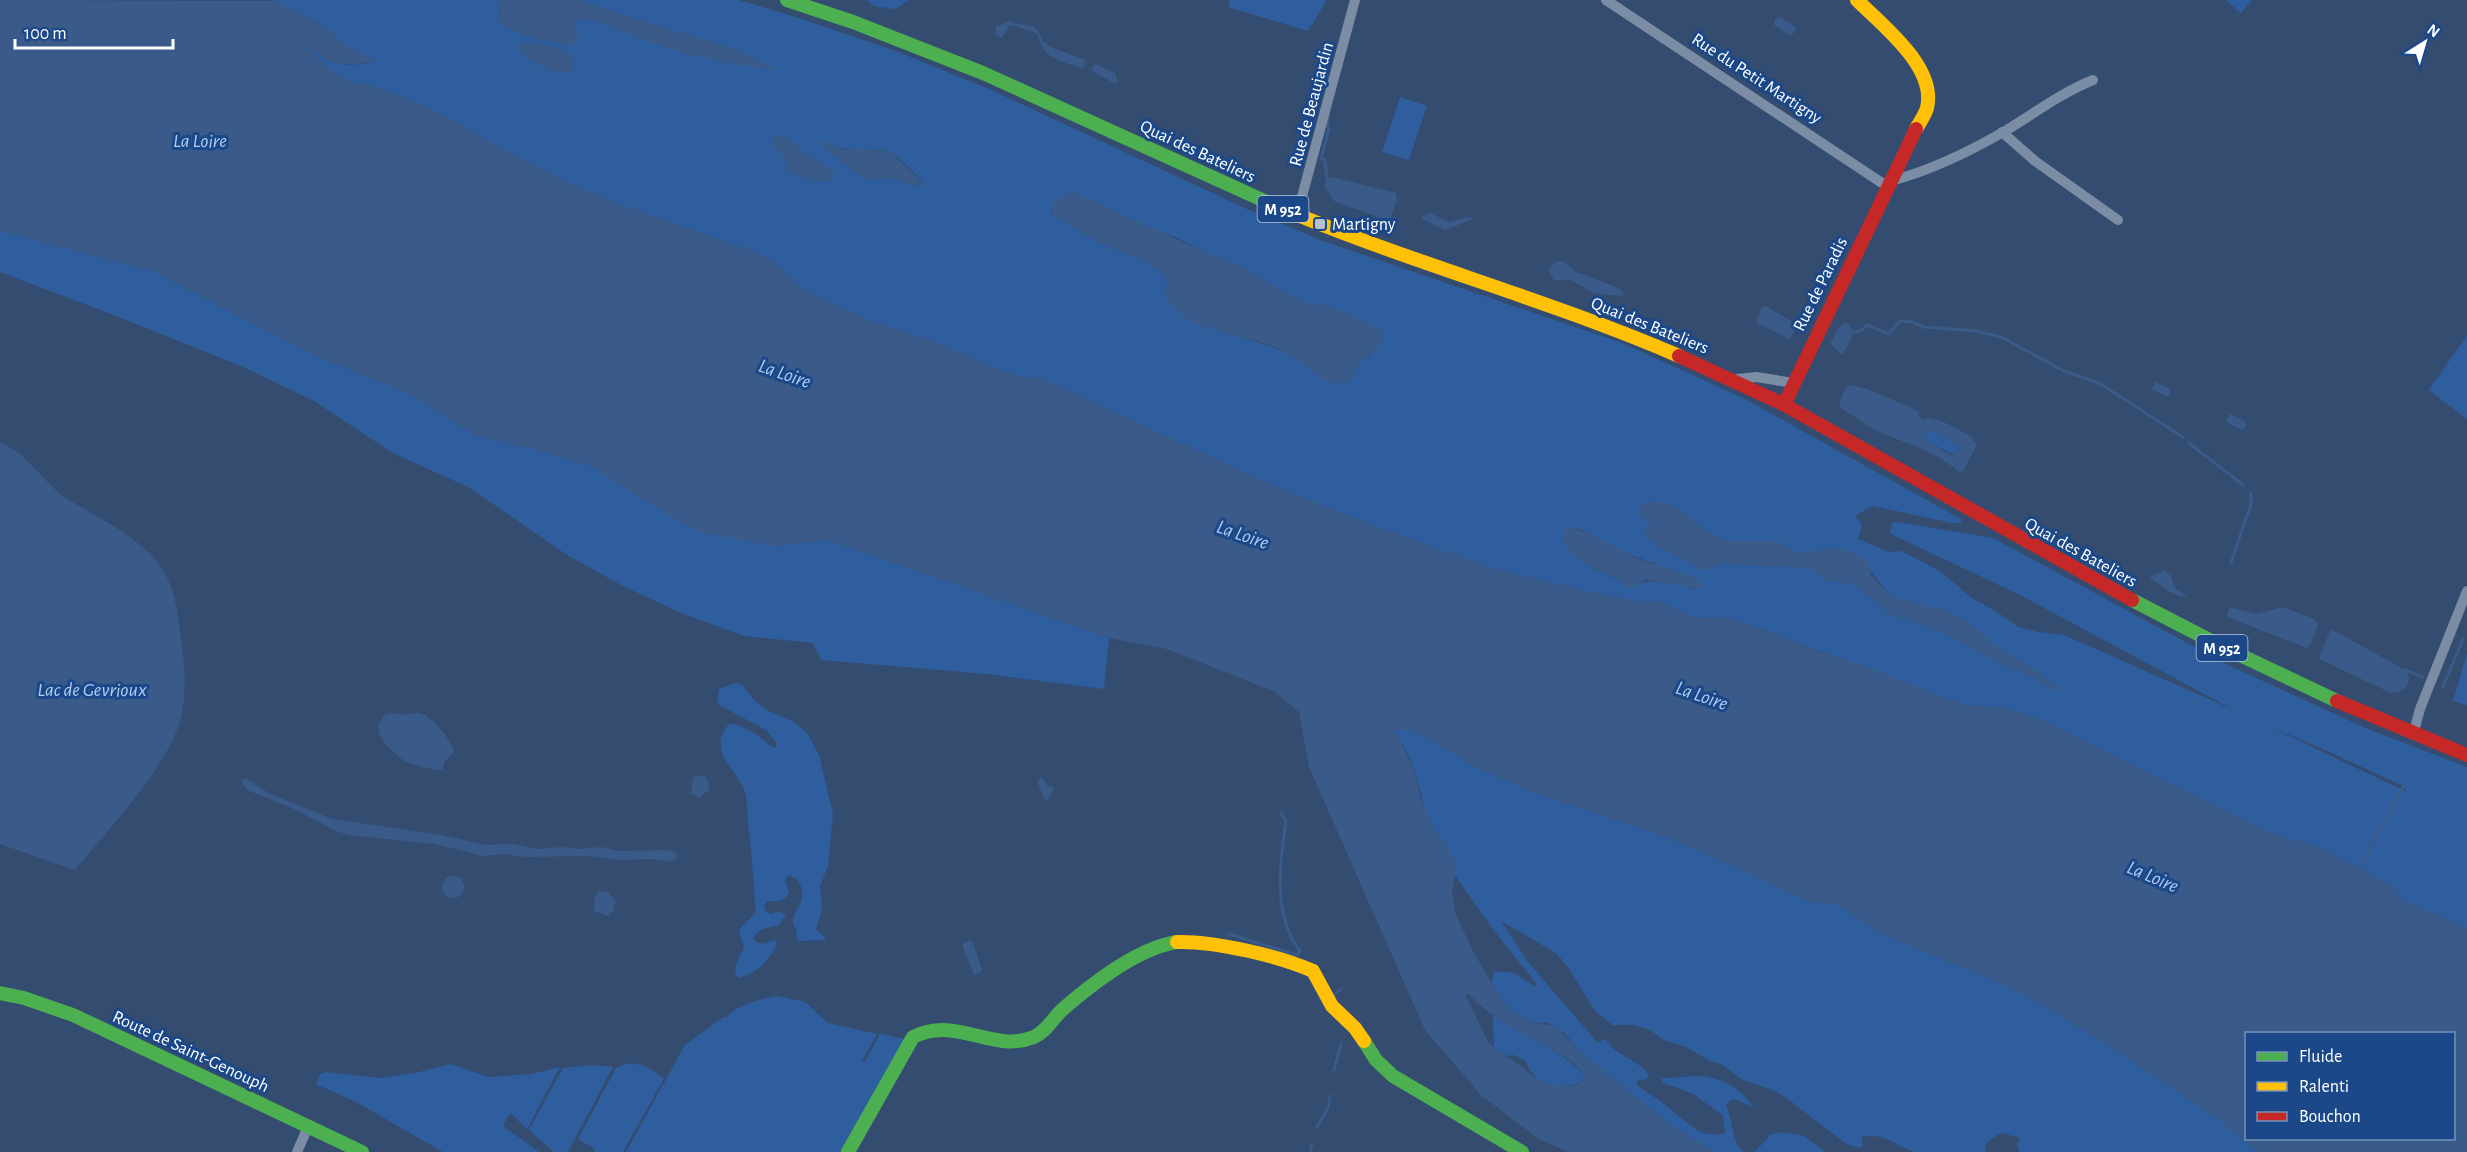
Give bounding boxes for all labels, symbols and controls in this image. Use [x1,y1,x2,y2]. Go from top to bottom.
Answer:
scale bar [15,12,172,50]
north arrow [2395,12,2455,72]
text: N [2424,21,2443,41]
text: 100 m [24,25,67,43]
street label: Rue du Petit Martigny [1688,30,1825,128]
street label: Rue de Beaujardin [1287,40,1337,168]
street label: Quai des Bateliers [1137,117,1258,186]
water label: La Loire [173,131,227,151]
road number: M 952 [1258,196,1308,222]
place label: Martigny [1332,216,1396,234]
marker: Martigny [1313,217,1327,231]
street label: Rue de Paradis [1790,235,1851,334]
street label: Quai des Bateliers [1588,294,1711,358]
water label: La Loire [756,356,814,392]
street label: Quai des Bateliers [2022,515,2140,591]
water label: La Loire [1214,517,1272,553]
road number: M 952 [2196,635,2248,661]
water label: La Loire [1673,678,1731,714]
water label: Lac de Gevrioux [37,680,147,700]
water label: La Loire [2124,857,2182,897]
street label: Route de Saint-Genouph [110,1008,272,1096]
legend [2245,1032,2455,1140]
text: Fluide [2299,1048,2342,1066]
text: Ralenti [2299,1078,2349,1096]
text: Bouchon [2299,1108,2361,1126]

